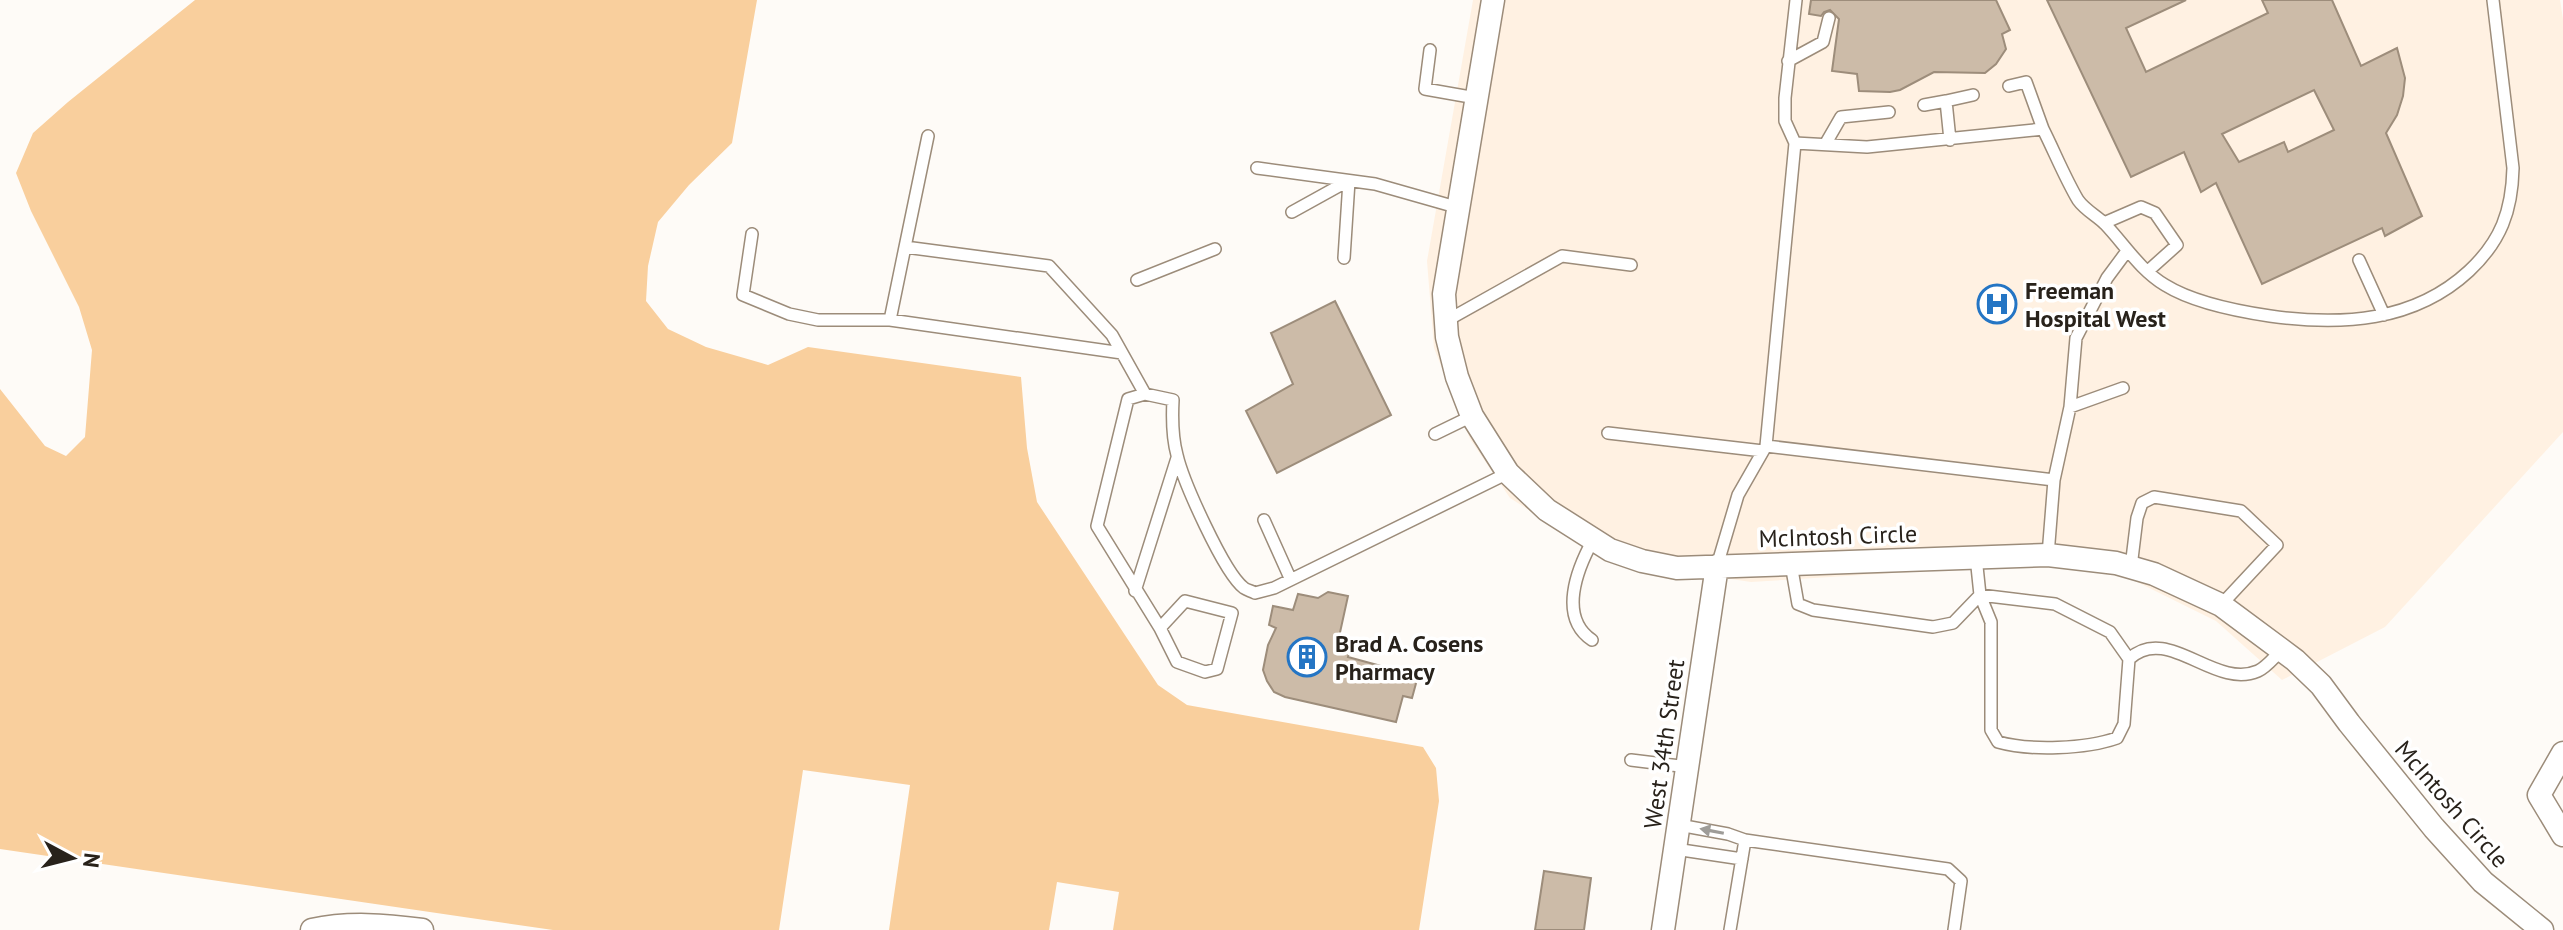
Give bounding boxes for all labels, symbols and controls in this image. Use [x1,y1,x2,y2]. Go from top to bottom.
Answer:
place label: Freeman Hospital West [2025,275,2167,334]
hospital icon: Freeman Hospital West [1976,283,2018,325]
street label: McIntosh Circle [1758,518,1918,554]
place label: Brad A. Cosens Pharmacy [1335,628,1483,687]
building icon: Brad A. Cosens Pharmacy [1286,636,1328,678]
street label: West 34th Street [1637,657,1691,831]
street label: McIntosh Circle [2388,734,2516,874]
north arrow [32,818,112,898]
one-way arrow [1700,825,1725,837]
text: N [77,852,107,869]

